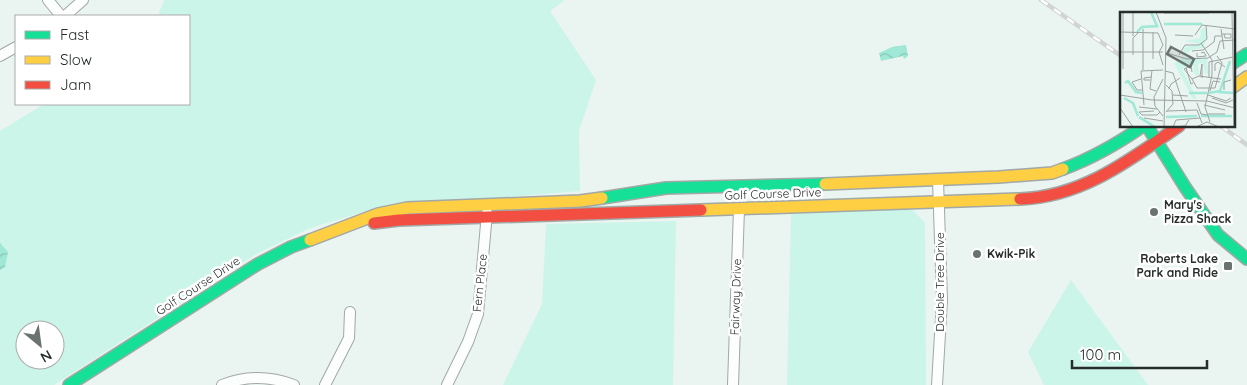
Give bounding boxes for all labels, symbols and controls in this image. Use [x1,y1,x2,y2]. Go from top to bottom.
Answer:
inset map [1120,12,1234,128]
legend [15,15,190,105]
text: Fast [60,25,89,44]
text: Slow [60,50,92,69]
text: Jam [60,75,91,94]
street label: Golf Course Drive [724,184,822,203]
place label: Mary's Pizza Shack [1164,197,1232,226]
marker: Mary's Pizza Shack [1148,206,1160,218]
street label: Double Tree Drive [932,232,947,332]
place label: Kwik-Pik [987,246,1035,261]
marker: Kwik-Pik [971,248,983,260]
place label: Roberts Lake Park and Ride [1137,251,1218,280]
street label: Golf Course Drive [153,253,243,318]
street label: Fern Place [469,253,490,313]
street label: Fairway Drive [727,258,744,336]
marker: Roberts Lake Park and Ride [1222,260,1234,272]
north arrow [15,320,65,370]
scale bar [1072,338,1207,370]
text: 100 m [1080,345,1121,364]
text: N [37,346,55,367]

